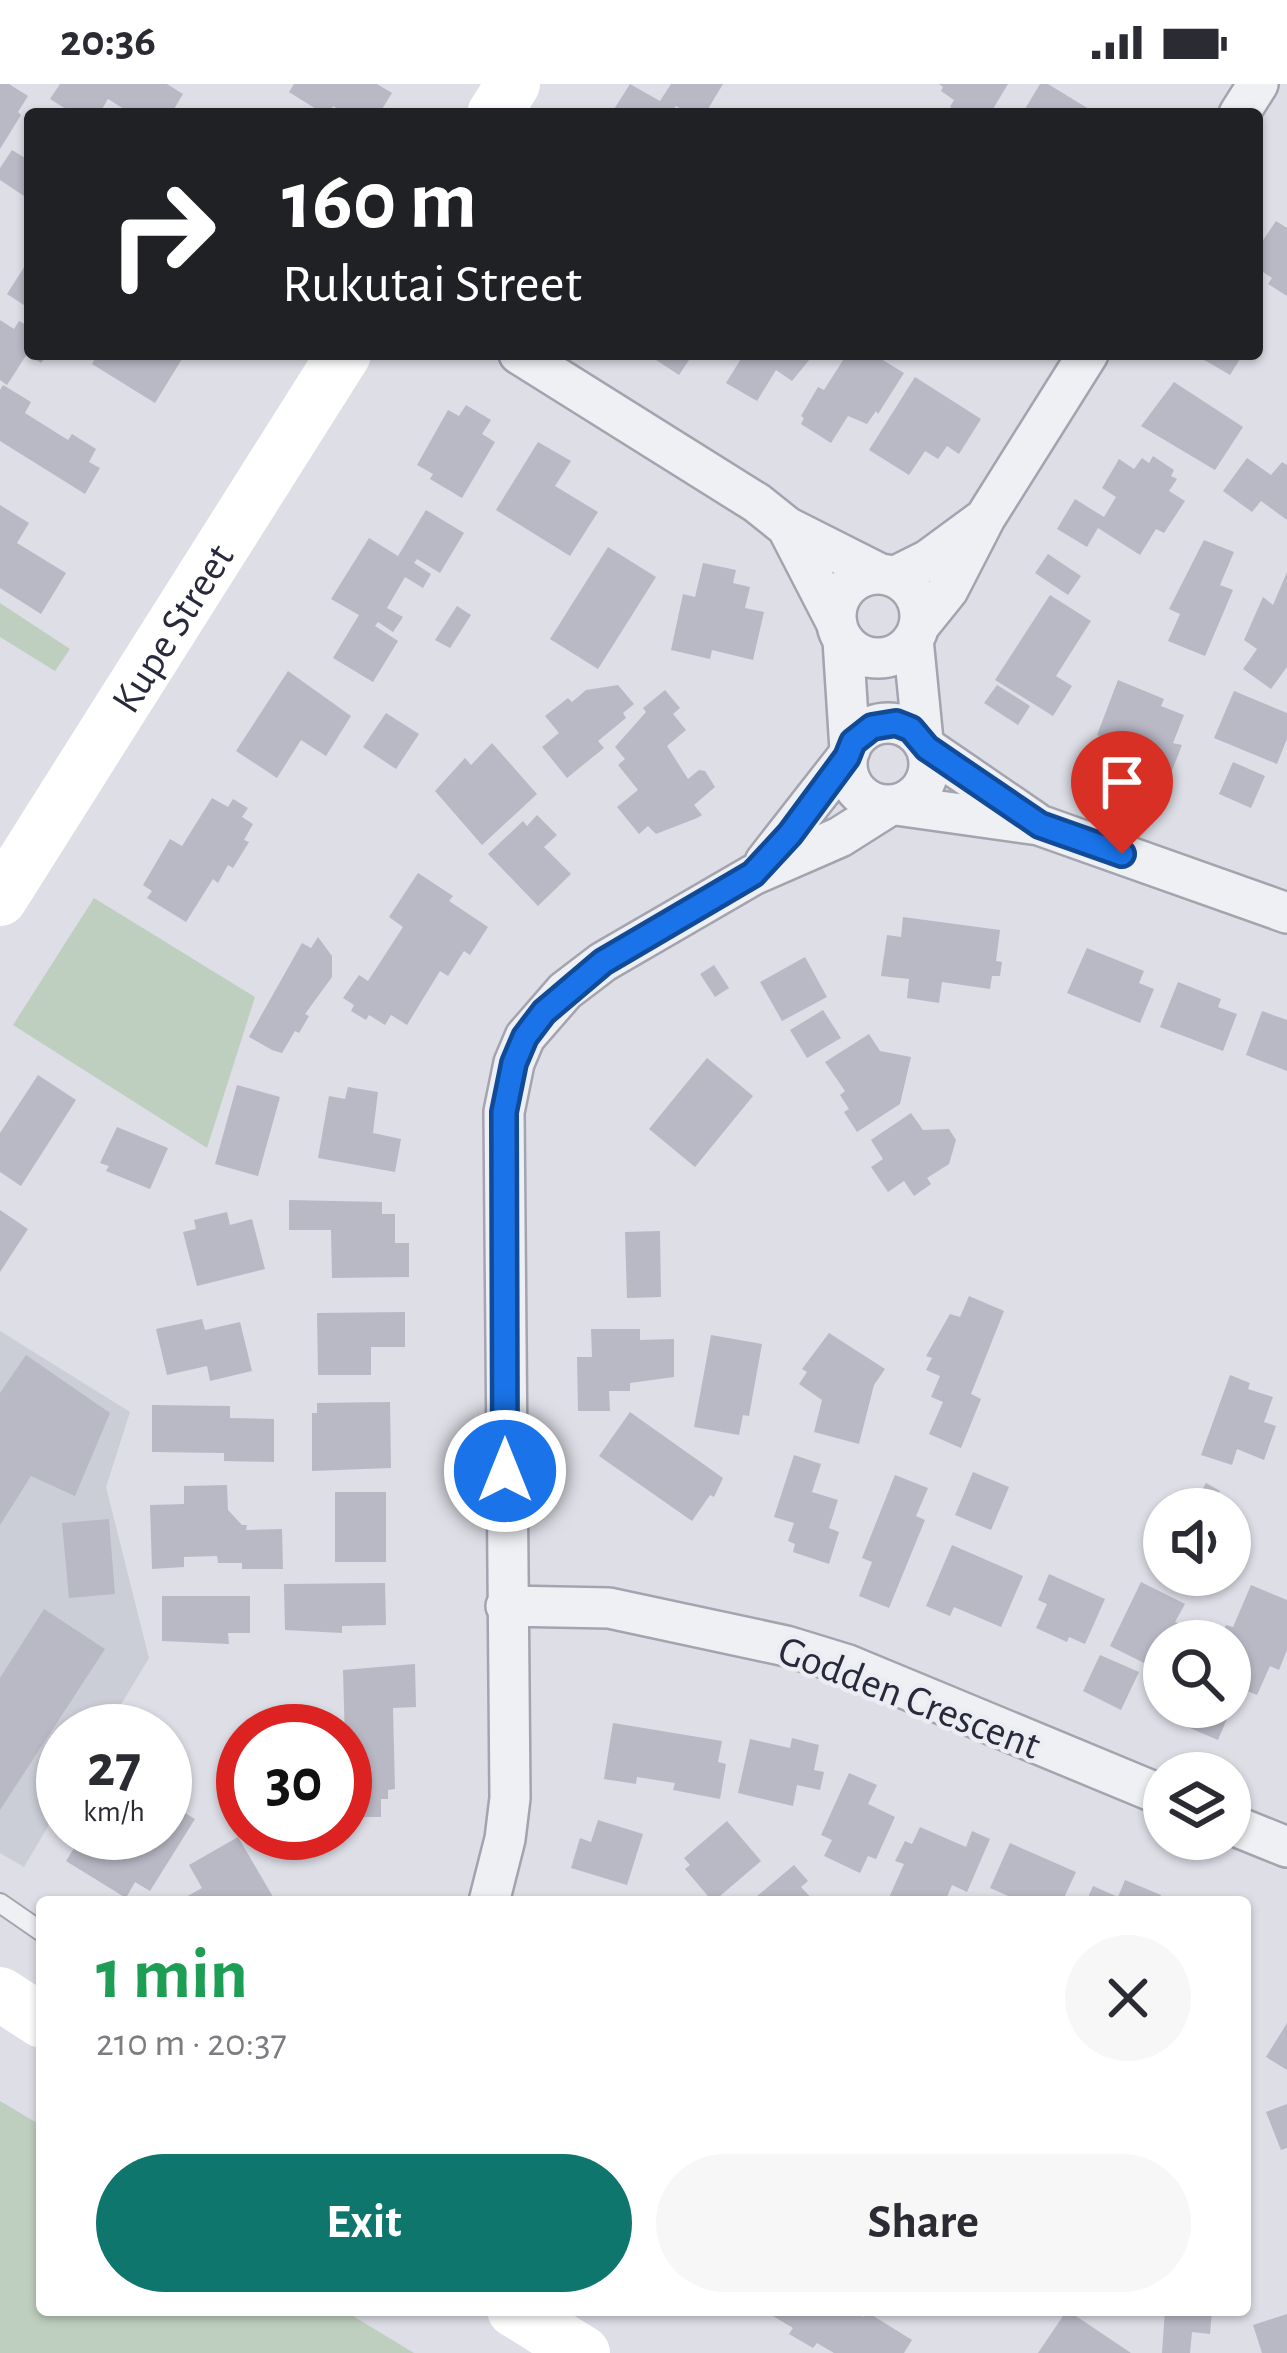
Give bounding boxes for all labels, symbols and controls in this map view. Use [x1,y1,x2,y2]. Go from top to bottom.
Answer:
text: 20:36 [60,19,156,64]
icon: right [84,156,240,312]
text: 160 m [282,160,477,244]
text: Rukutai Street [282,258,582,312]
street label: Kupe Street [104,537,242,720]
pin [1071,731,1173,854]
icon: arrive [1089,749,1155,815]
position arrow [442,1408,568,1534]
map controls [1143,1488,1251,1860]
button: sound [1143,1488,1251,1596]
button: search [1143,1620,1251,1728]
street label: Godden Crescent [773,1629,1046,1767]
speed limit sign: 30 [216,1704,372,1860]
text: 27 [87,1737,141,1797]
button: layers [1143,1752,1251,1860]
text: km/h [83,1797,145,1827]
button: close [1065,1935,1191,2061]
text: 1 min [96,1939,248,2011]
text: 210 m · 20:37 [96,2024,287,2063]
button: Exit [96,2154,632,2292]
button: Share [656,2154,1191,2292]

